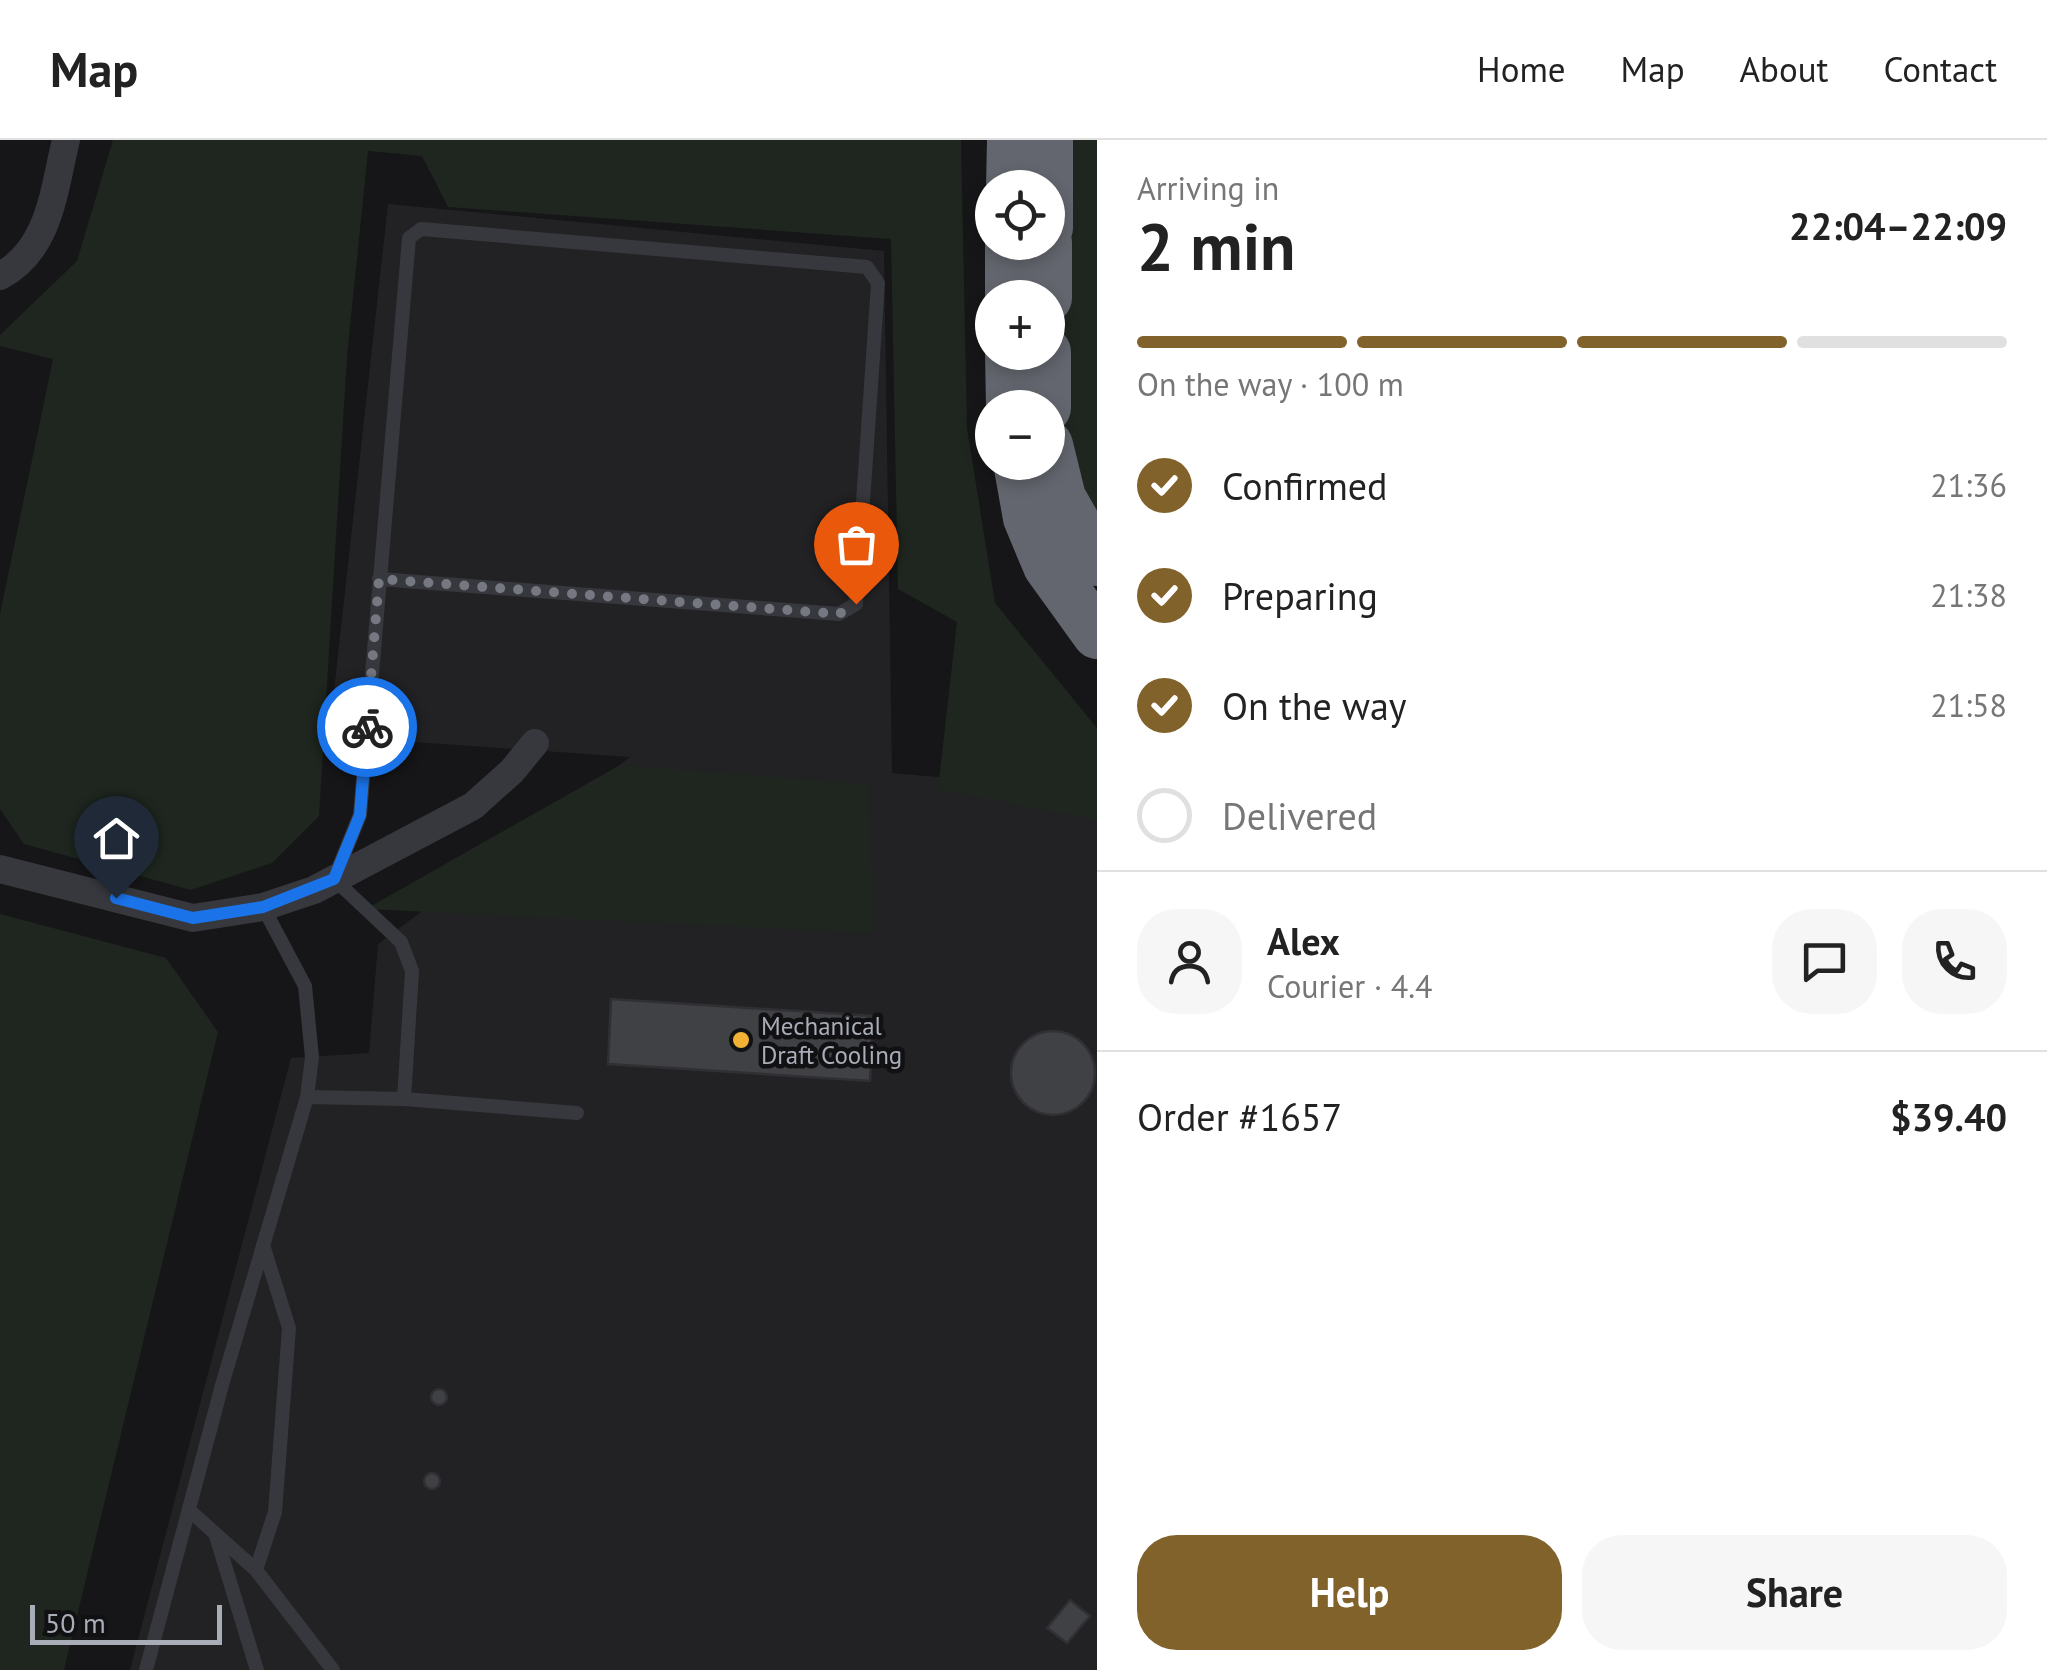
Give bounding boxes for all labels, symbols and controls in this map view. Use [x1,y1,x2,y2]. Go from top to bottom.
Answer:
text: Map [50,38,138,100]
text: Home [1477,46,1566,92]
text: Map [1621,46,1685,92]
text: About [1740,46,1828,92]
text: Contact [1883,46,1997,92]
text: Arriving in [1137,167,1279,209]
map controls [975,170,1065,480]
button: locate [975,170,1065,260]
text: 22:04–22:09 [1789,201,2007,250]
text: 2 min [1137,204,1296,288]
button: + [975,280,1065,370]
text: On the way · 100 m [1137,363,1404,405]
button: − [975,390,1065,480]
icon: check [1137,458,1192,513]
text: Confirmed [1222,461,1388,510]
text: 21:36 [1930,464,2007,506]
pin [814,502,899,605]
icon: bag [829,517,884,572]
icon: check [1137,568,1192,623]
text: Preparing [1222,571,1378,620]
text: 21:38 [1930,574,2007,616]
courier [317,677,417,777]
icon: check [1137,678,1192,733]
text: On the way [1222,681,1407,730]
text: 21:58 [1930,684,2007,726]
icon: bike [340,700,395,755]
text: Delivered [1222,791,1377,840]
pin [74,796,159,899]
icon: home [89,811,144,866]
button: person [1137,909,1242,1014]
button: chat [1772,909,1877,1014]
button: phone [1902,909,2007,1014]
text: Alex [1267,916,1340,965]
text: Courier · 4.4 [1267,965,1433,1007]
place label: Mechanical Draft Cooling [761,1010,902,1071]
marker: Mechanical Draft Cooling [730,1029,752,1051]
text: Order #1657 [1137,1092,1342,1141]
text: $39.40 [1890,1092,2007,1141]
button: Help [1137,1535,1562,1650]
button: Share [1582,1535,2007,1650]
scale bar [30,1600,222,1644]
text: 50 m [45,1604,106,1641]

